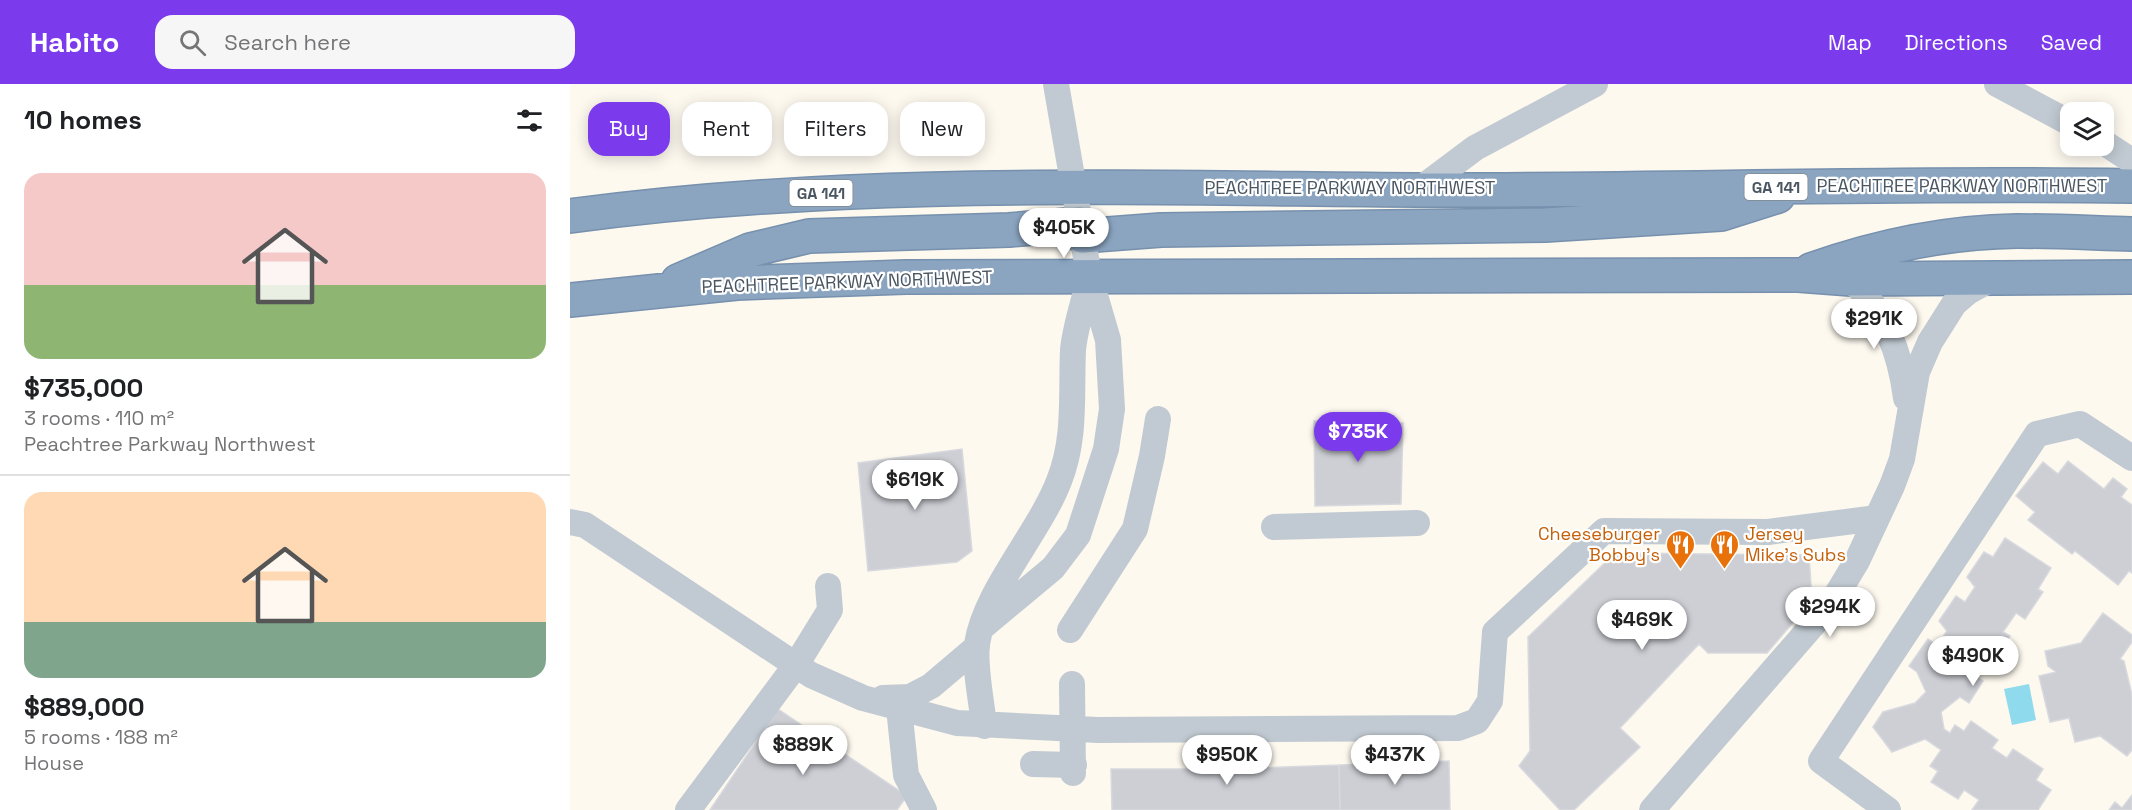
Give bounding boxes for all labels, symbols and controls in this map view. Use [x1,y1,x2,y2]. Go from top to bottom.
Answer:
search box [155,15,575,69]
text: Habito [30,24,119,60]
icon: search [176,26,209,59]
text: Search here [224,28,351,56]
text: Map [1828,29,1872,56]
text: Directions [1905,29,2008,56]
text: Saved [2041,29,2102,56]
chip: Buy [588,102,670,156]
chip: Rent [682,102,772,156]
chip: Filters [784,102,888,156]
chip: New [900,102,985,156]
map controls [2060,102,2114,156]
button: layers [2060,102,2114,156]
text: 10 homes [24,103,142,137]
icon: filters [513,104,546,137]
road number: GA 141 [1744,174,1808,200]
street label: PEACHTREE PARKWAY NORTHWEST [1817,174,2108,197]
street label: PEACHTREE PARKWAY NORTHWEST [1205,176,1496,199]
road number: GA 141 [790,180,852,206]
pin: $405K [1022,208,1106,259]
icon: home [231,212,339,320]
text: $405K [1033,214,1095,240]
street label: PEACHTREE PARKWAY NORTHWEST [701,265,993,298]
pin: $291K [1832,299,1916,350]
text: $291K [1845,305,1903,331]
text: $735,000 [24,371,143,405]
text: 3 rooms · 110 m² [24,405,174,431]
pin: $735K [1316,412,1400,463]
text: $735K [1328,418,1388,444]
text: Peachtree Parkway Northwest [24,431,316,457]
pin: $619K [873,460,957,511]
text: $619K [886,466,944,492]
place label: Cheeseburger Bobby's [1538,522,1660,566]
place label: Jersey Mike's Subs [1745,522,1846,566]
restaurant icon: Cheeseburger Bobby's [1665,528,1697,570]
restaurant icon: Jersey Mike's Subs [1708,528,1740,570]
icon: home [231,531,339,639]
pin: $294K [1788,587,1872,638]
text: $294K [1799,593,1861,619]
pin: $469K [1600,600,1684,651]
text: $469K [1611,606,1673,632]
pin: $490K [1931,636,2015,687]
text: $490K [1942,642,2004,668]
text: $889,000 [24,690,145,724]
text: 5 rooms · 188 m² [24,724,178,750]
pin: $889K [761,725,845,776]
text: $889K [773,731,834,757]
pin: $950K [1185,735,1269,786]
pin: $437K [1353,735,1437,786]
text: $950K [1196,741,1258,767]
text: $437K [1365,741,1425,767]
text: House [24,750,84,776]

